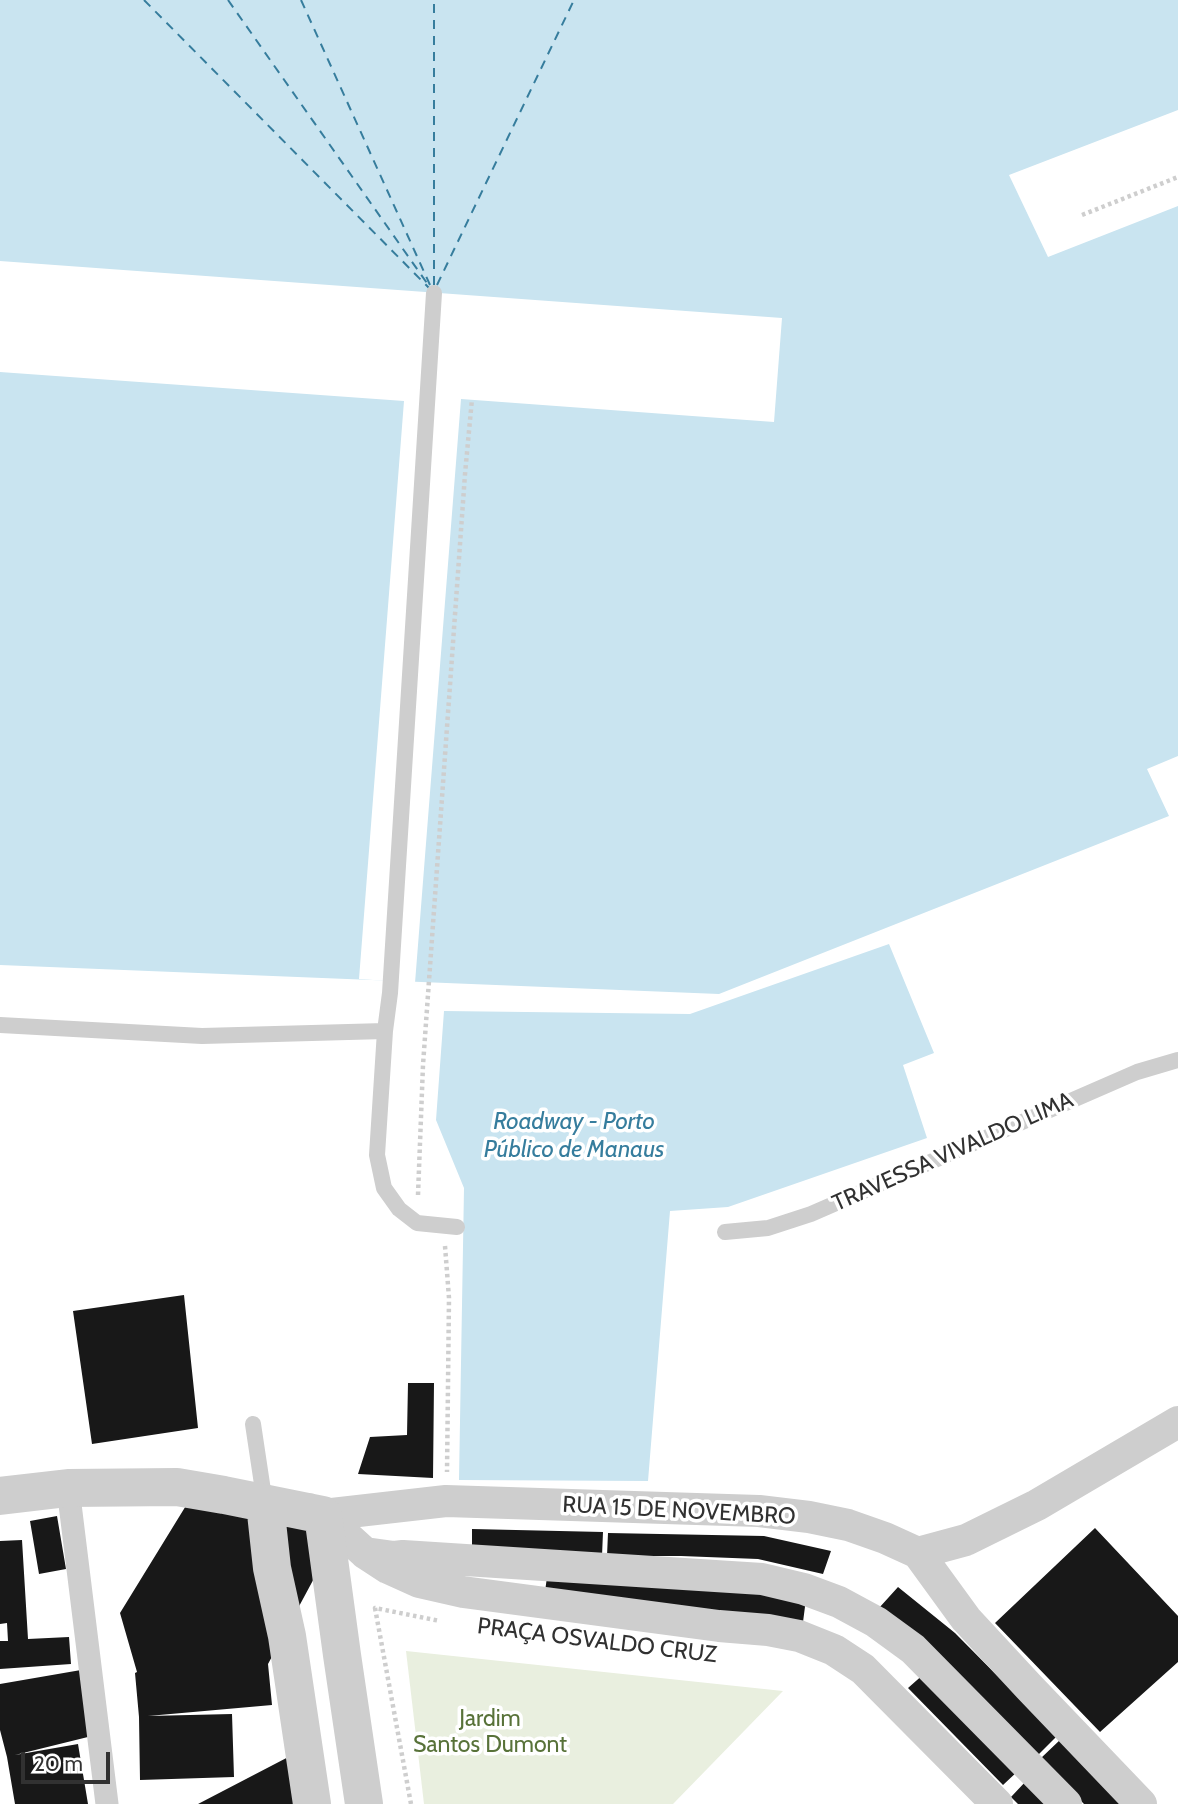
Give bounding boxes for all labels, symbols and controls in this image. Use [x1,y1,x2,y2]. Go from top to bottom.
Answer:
street label: TRAVESSA VIVALDO LIMA [828,1086,1078,1218]
water label: Roadway - Porto Público de Manaus [484,1108,664,1164]
street label: RUA 15 DE NOVEMBRO [562,1491,796,1531]
street label: PRAÇA OSVALDO CRUZ [476,1613,718,1669]
park label: Jardim Santos Dumont [413,1705,567,1759]
scale bar [24,1738,114,1782]
text: 20 m [34,1751,83,1776]

